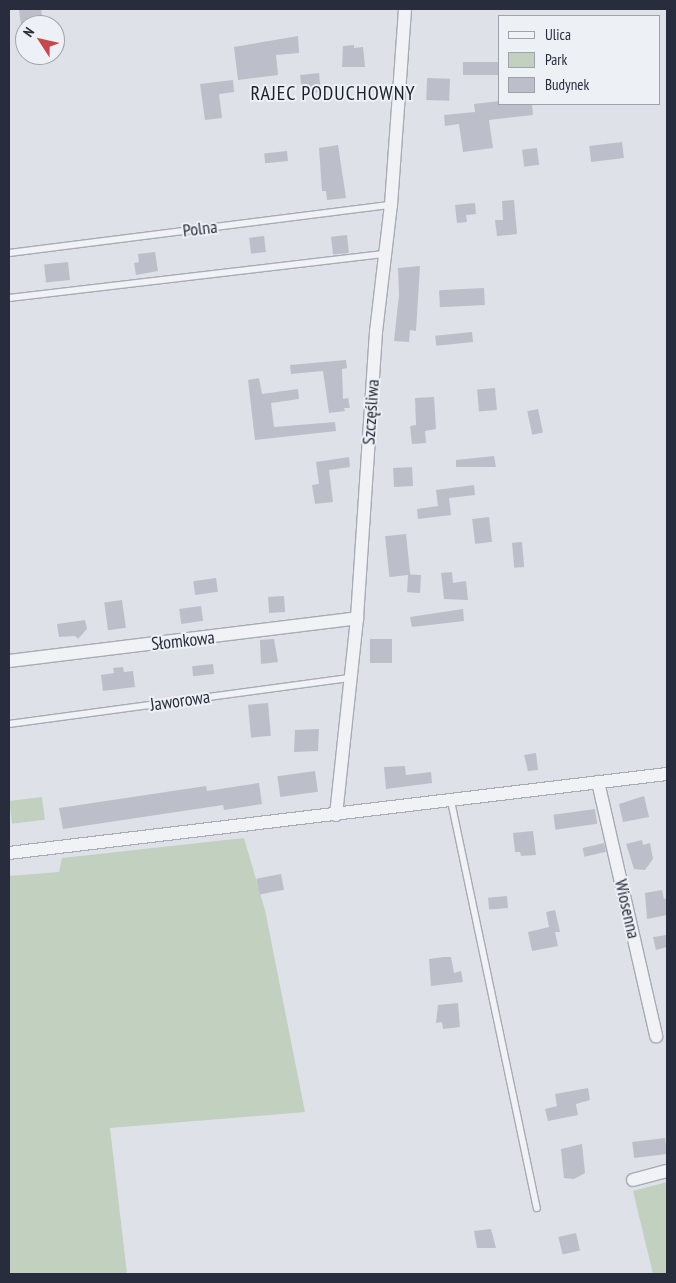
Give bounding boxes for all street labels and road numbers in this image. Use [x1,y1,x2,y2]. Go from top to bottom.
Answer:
street label: Polna [181,216,219,242]
street label: Szczęśliwa [358,378,384,446]
street label: Słomkowa [150,627,216,655]
street label: Jaworowa [149,686,211,716]
street label: Wiosenna [610,877,644,941]

